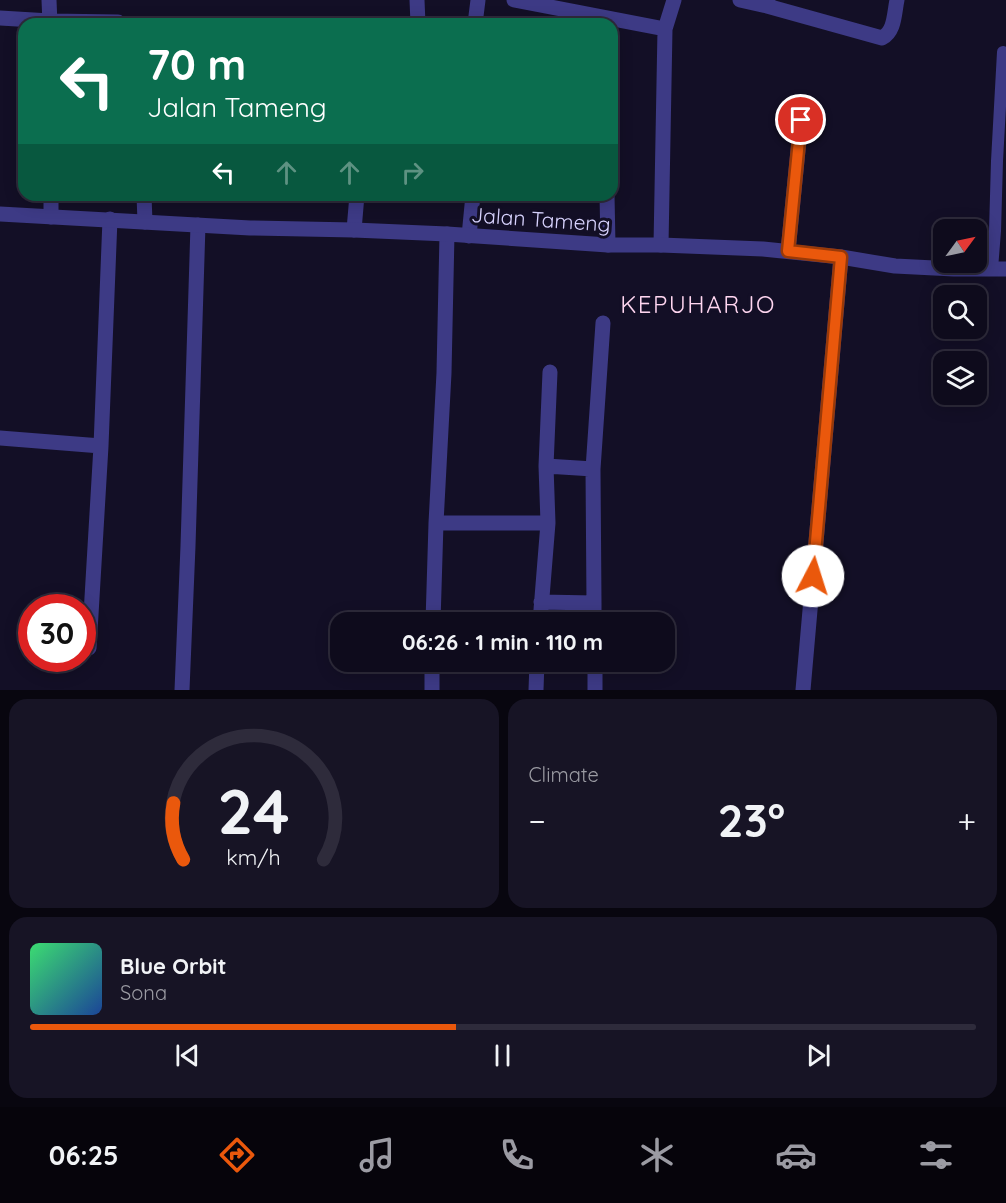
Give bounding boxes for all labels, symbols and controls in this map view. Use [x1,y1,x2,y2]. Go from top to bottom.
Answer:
text: 70 m [147,38,246,91]
icon: left [48,42,126,120]
text: Jalan Tameng [147,90,327,124]
pin [775,94,826,145]
icon: arrive [784,103,817,136]
icon: left [207,156,240,189]
icon: ahead [270,156,303,189]
icon: ahead [333,156,366,189]
icon: right [396,156,429,189]
street label: Jalan Tameng [470,201,612,237]
north arrow [933,219,987,273]
map controls [933,219,987,405]
button: search [933,285,987,339]
district label: KEPUHARJO [620,289,776,319]
button: layers [933,351,987,405]
position arrow [781,544,845,608]
speed limit sign: 30 [18,594,96,672]
text: 06:26 · 1 min · 110 m [402,628,603,656]
text: Climate [529,762,599,787]
text: 24 [218,772,290,850]
text: 23° [718,792,785,848]
text: − [529,800,546,841]
text: + [957,800,976,841]
text: km/h [227,845,281,871]
text: Blue Orbit [120,952,226,980]
text: Sona [120,980,167,1005]
icon: previous [171,1039,204,1072]
icon: pause [486,1039,519,1072]
icon: next [802,1039,835,1072]
icon: directions [216,1134,258,1176]
icon: music [356,1134,398,1176]
icon: phone [496,1134,538,1176]
icon: climate [636,1134,678,1176]
icon: car [775,1134,817,1176]
icon: filters [915,1134,957,1176]
text: 06:25 [49,1138,119,1172]

